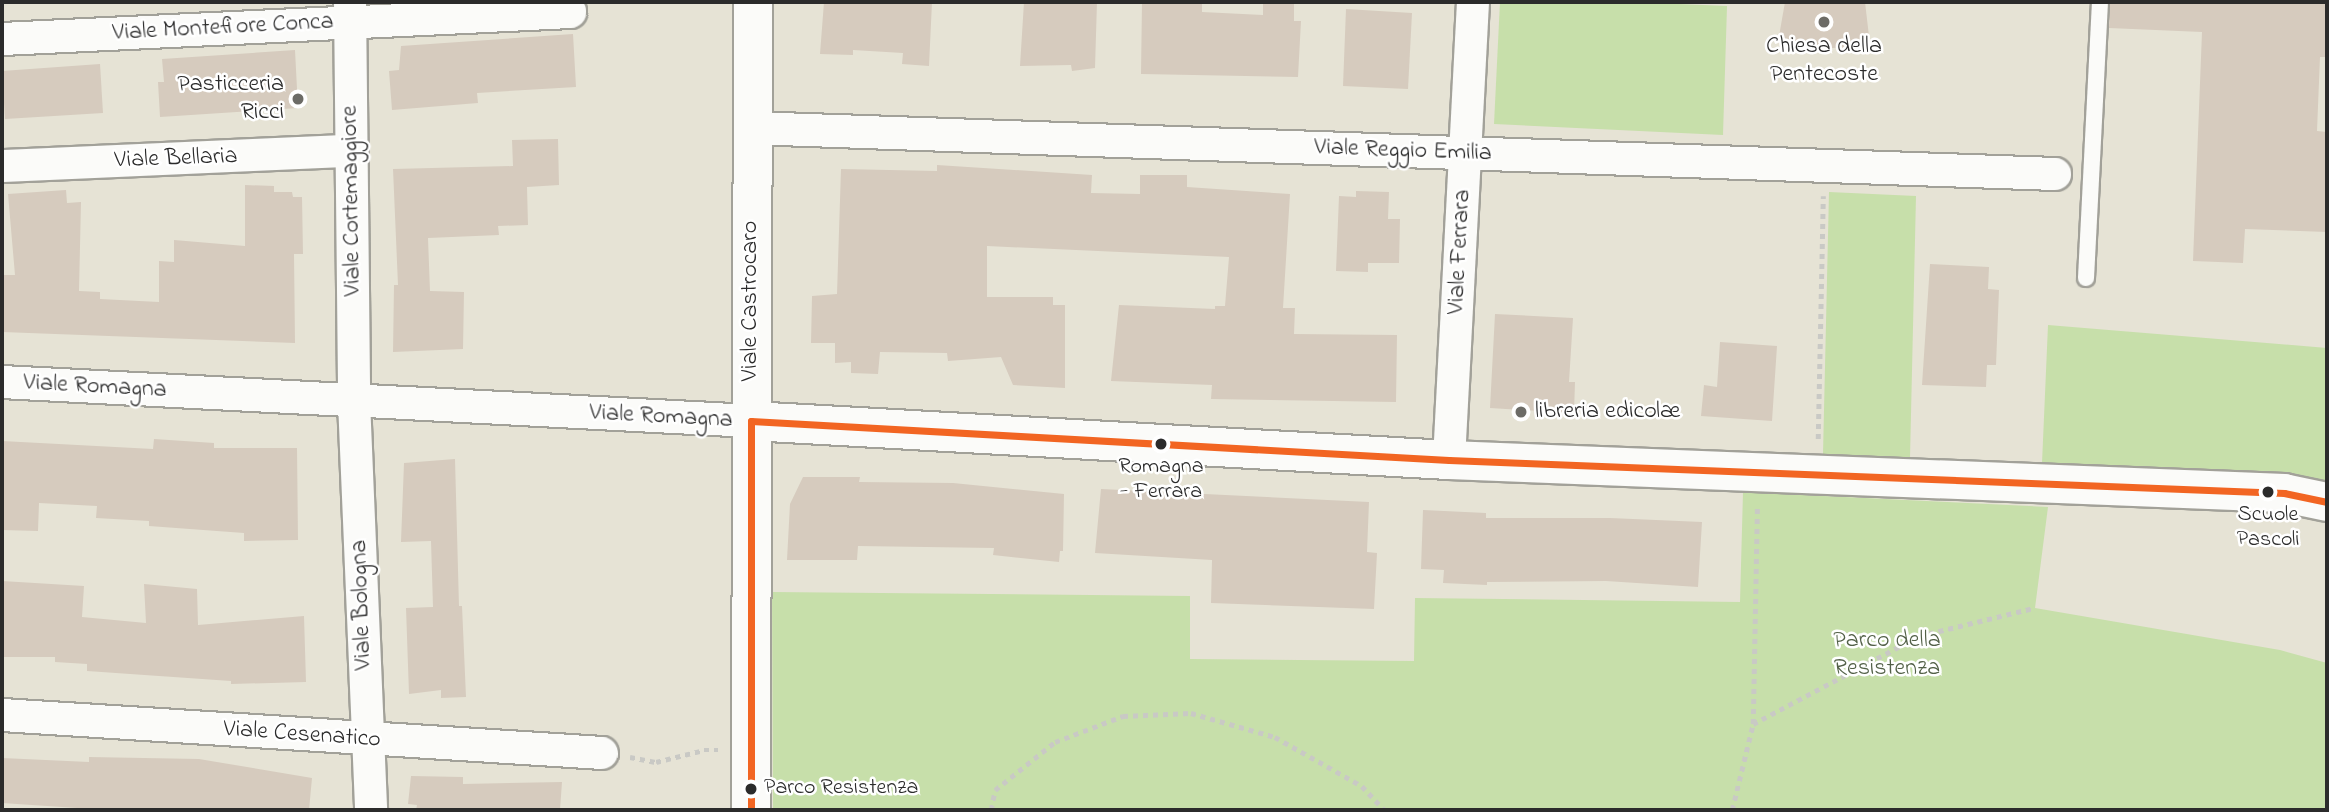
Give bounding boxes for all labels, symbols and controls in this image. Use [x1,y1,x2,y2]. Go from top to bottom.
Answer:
street label: Viale Montefiore Conca [112,8,334,48]
marker: Chiesa della Pentecoste [1816,14,1832,30]
place label: Chiesa della Pentecoste [1766,33,1882,89]
place label: Pasticceria Ricci [177,71,284,127]
marker: Pasticceria Ricci [290,91,306,107]
street label: Viale Cortemaggiore [336,105,368,297]
street label: Viale Reggio Emilia [1314,134,1492,168]
street label: Viale Bellaria [114,142,238,176]
street label: Viale Ferrara [1442,189,1478,315]
street label: Viale Castrocaro [737,221,765,381]
street label: Viale Romagna [23,369,167,405]
place label: libreria edicolæ [1535,398,1680,426]
street label: Viale Romagna [589,399,733,435]
marker: libreria edicolæ [1513,404,1529,420]
marker: Romagna - Ferrara [1154,437,1168,451]
place label: Romagna - Ferrara [1118,454,1204,505]
marker: Scuole Pascoli [2261,485,2275,499]
place label: Scuole Pascoli [2237,502,2299,554]
street label: Viale Bologna [345,539,379,671]
park label: Parco della Resistenza [1833,627,1941,683]
street label: Viale Cesenatico [222,715,382,755]
place label: Parco Resistenza [764,776,918,802]
marker: Parco Resistenza [744,782,758,796]

